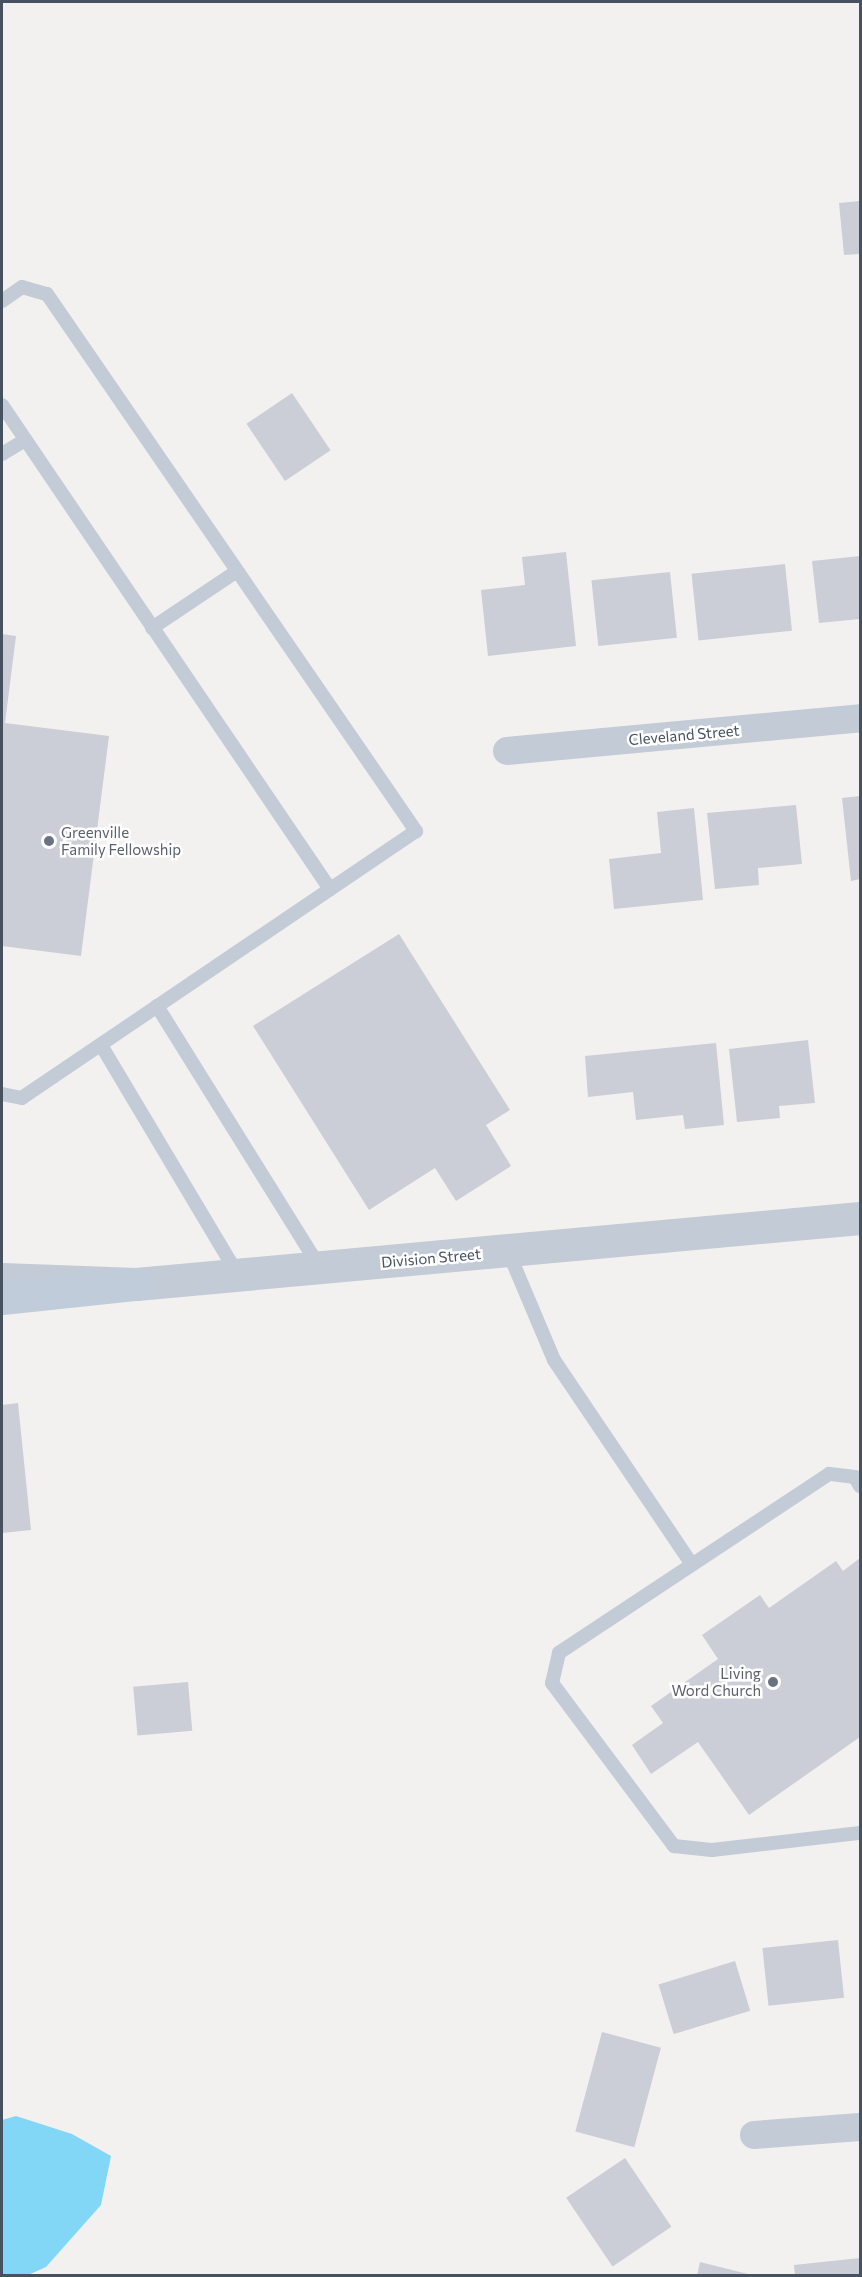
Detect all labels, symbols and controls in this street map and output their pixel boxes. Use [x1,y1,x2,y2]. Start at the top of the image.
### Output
street label: Cleveland Street [628,721,740,749]
place label: Greenville Family Fellowship [61,823,181,858]
marker: Greenville Family Fellowship [42,834,56,848]
street label: Division Street [380,1245,482,1271]
place label: Living Word Church [672,1664,761,1699]
marker: Living Word Church [766,1675,780,1689]

